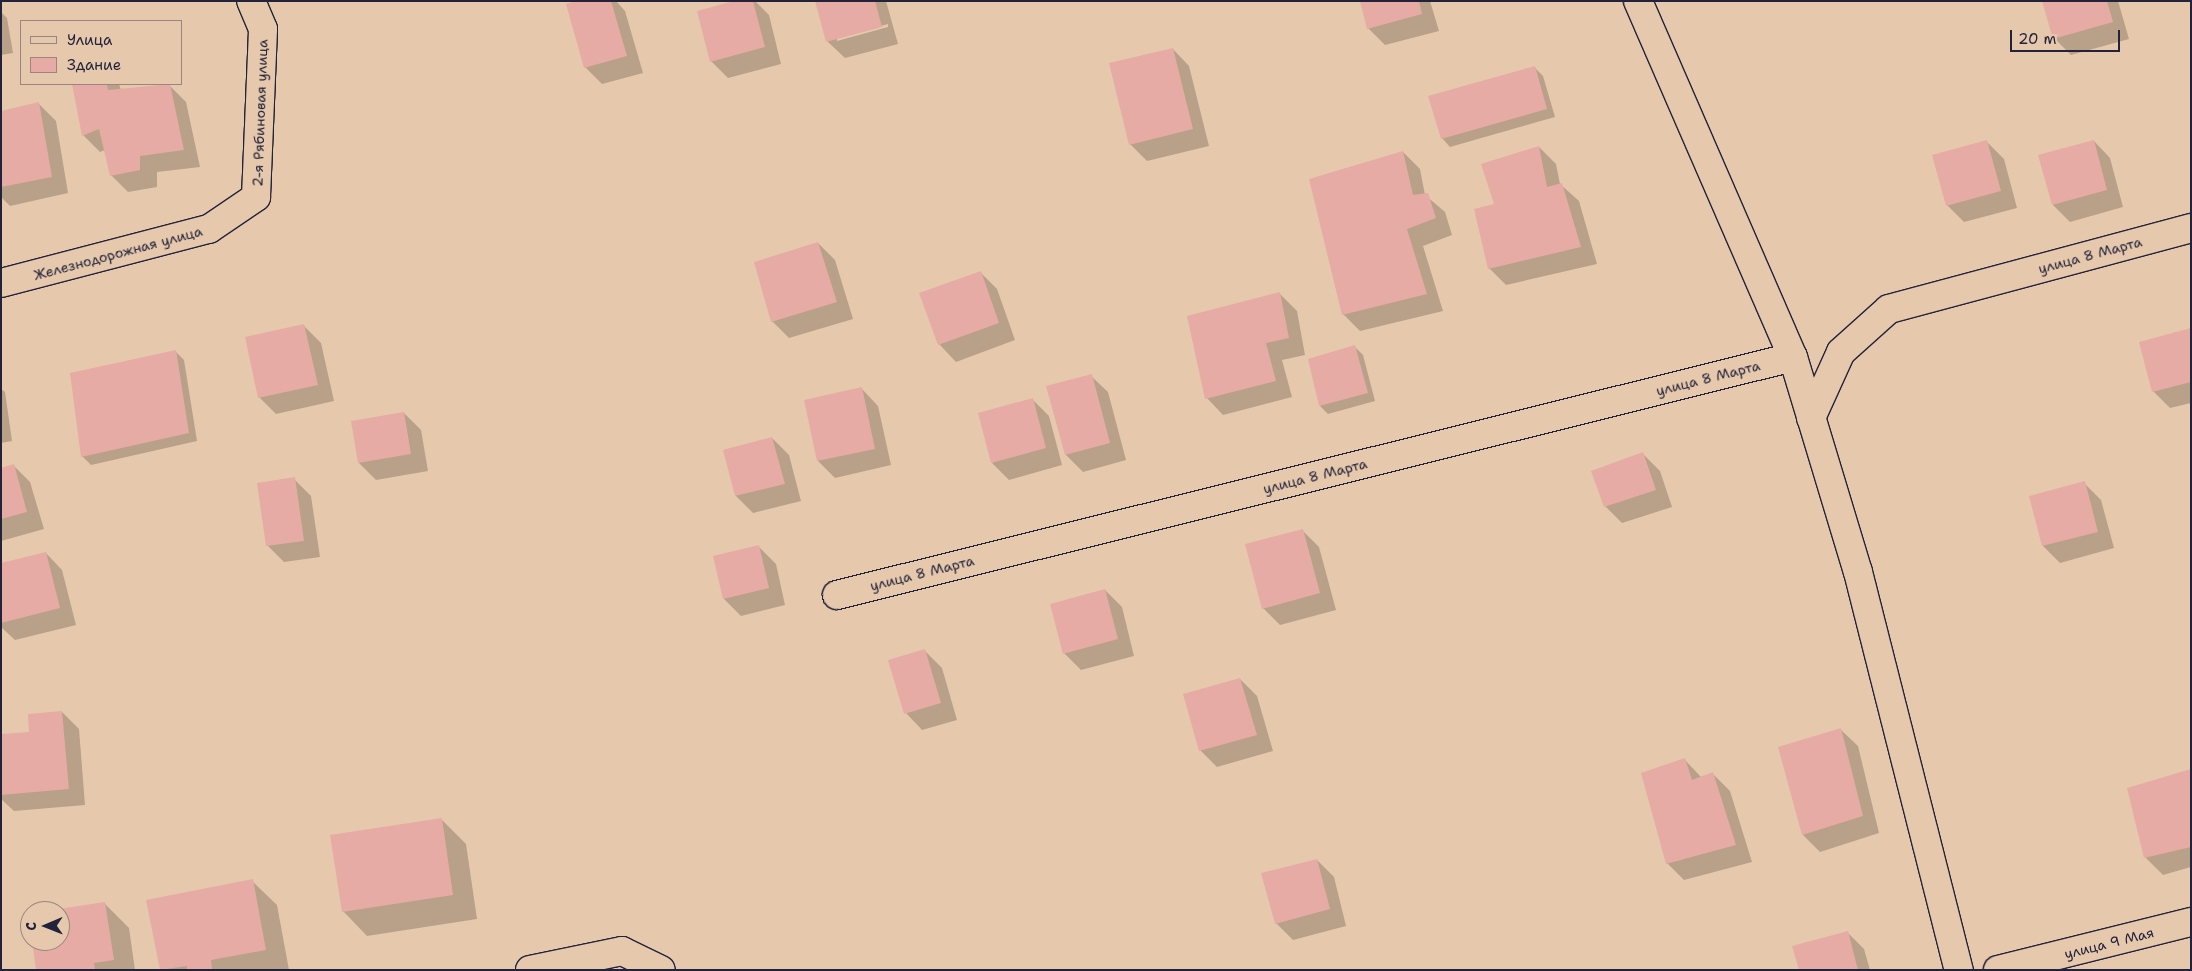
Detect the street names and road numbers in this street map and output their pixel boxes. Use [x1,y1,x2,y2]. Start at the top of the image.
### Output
street label: 2-я Рябиновая улица [249,39,271,187]
street label: Железнодорожная улица [32,222,204,284]
street label: улица 8 Марта [2036,233,2144,277]
street label: улица 8 Марта [1654,357,1762,399]
street label: улица 8 Марта [1261,455,1369,497]
street label: улица 8 Марта [868,552,976,594]
street label: улица 9 Мая [2063,924,2155,962]

